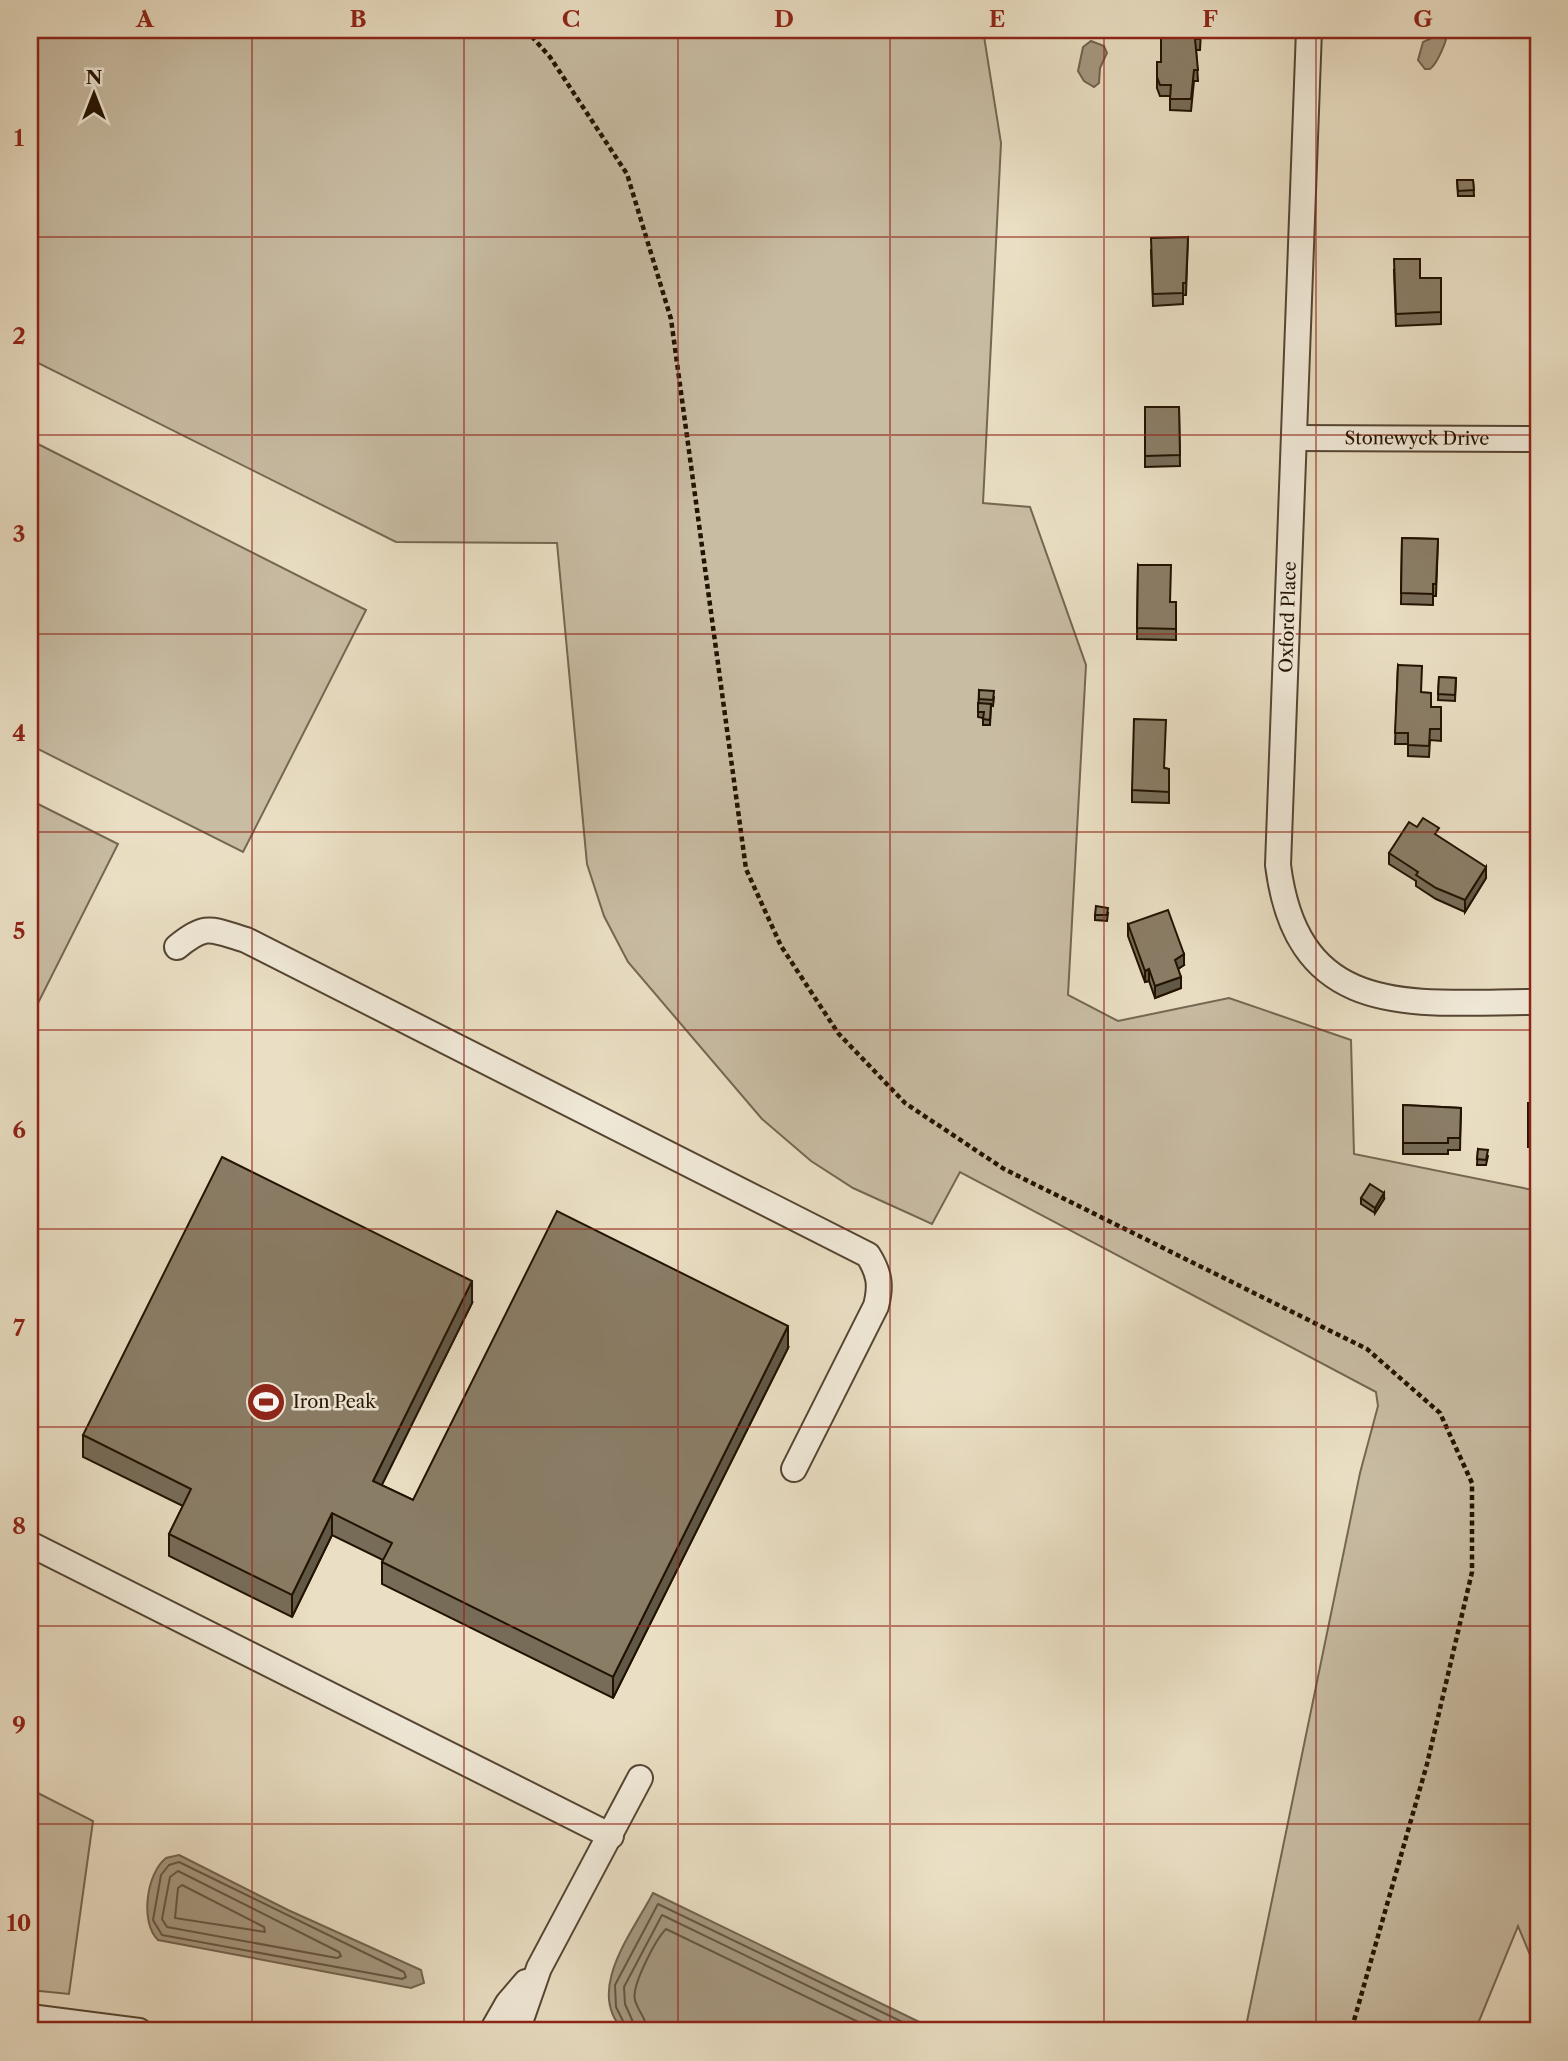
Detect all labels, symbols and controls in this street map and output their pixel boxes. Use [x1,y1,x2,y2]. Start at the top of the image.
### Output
text: A [135,5,155,33]
text: B [349,5,367,33]
text: C [562,5,580,33]
text: D [774,5,794,33]
text: E [989,5,1005,33]
text: F [1202,5,1218,33]
text: G [1413,5,1433,33]
north arrow [60,60,130,130]
text: N [86,66,102,89]
text: 1 [14,124,25,152]
text: 2 [12,322,26,350]
street label: Stonewyck Drive [1345,427,1489,450]
text: 3 [13,520,26,548]
street label: Oxford Place [1275,561,1301,673]
text: 4 [12,719,26,747]
text: 5 [13,917,25,945]
text: 6 [12,1116,26,1144]
text: 7 [13,1314,25,1342]
sports icon: Iron Peak [245,1381,287,1423]
place label: Iron Peak [293,1391,377,1413]
text: 8 [12,1512,26,1540]
text: 9 [12,1711,26,1739]
text: 10 [7,1909,31,1937]

